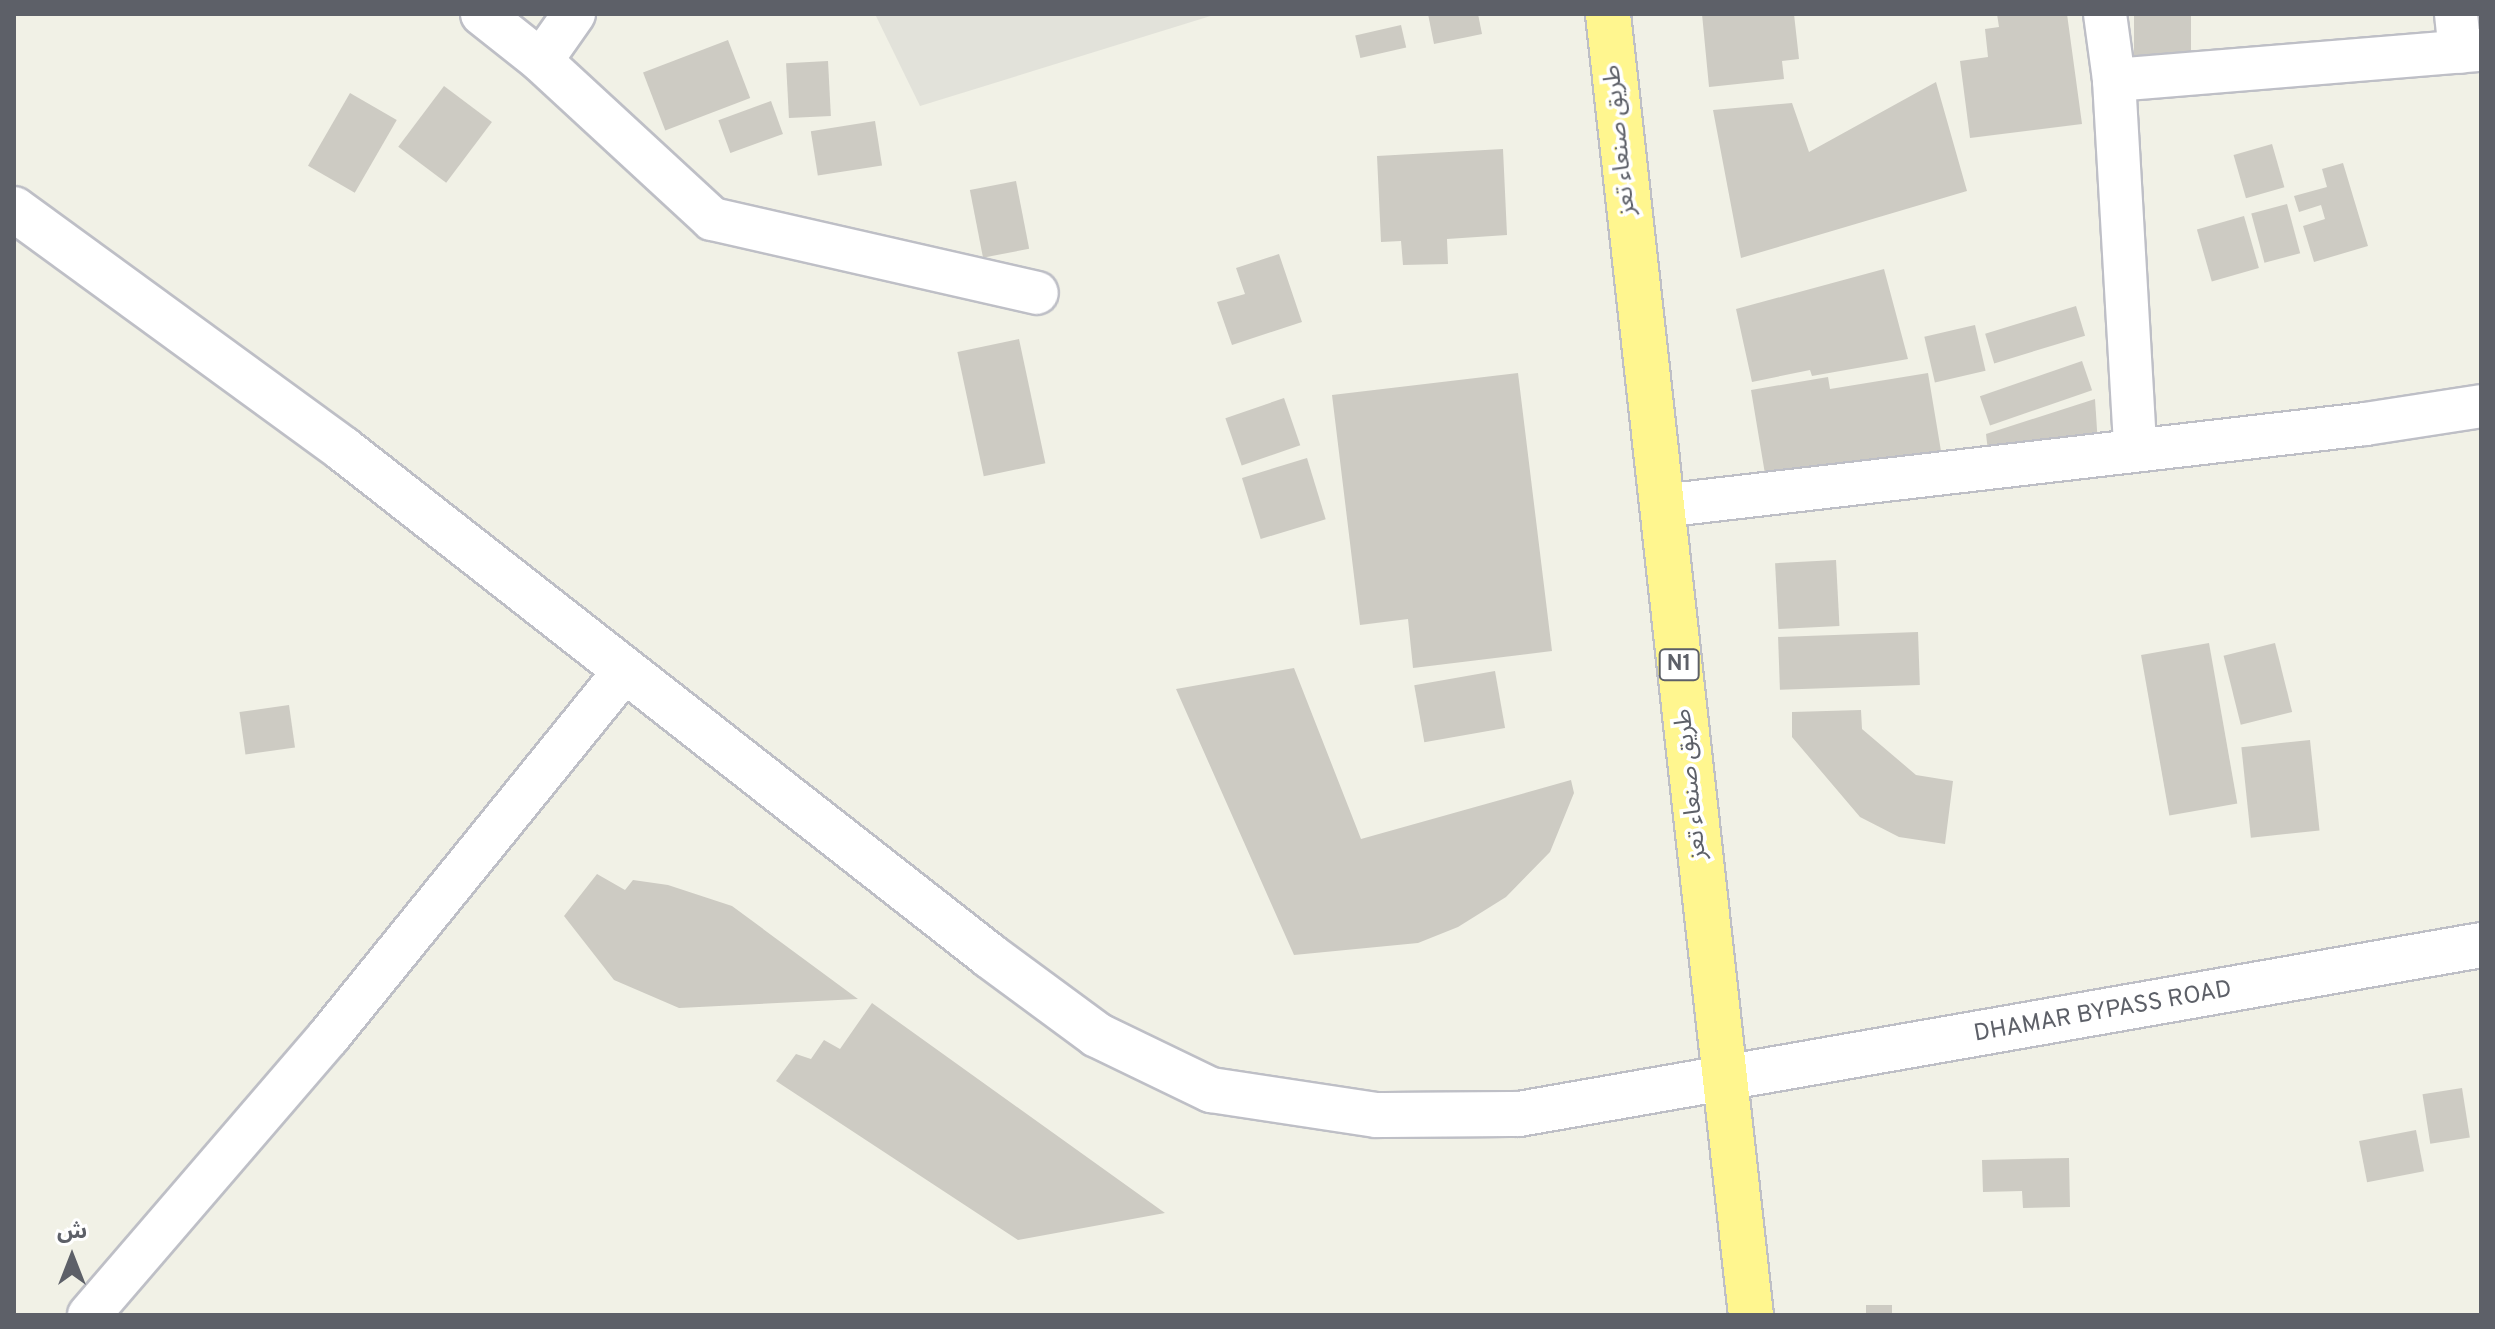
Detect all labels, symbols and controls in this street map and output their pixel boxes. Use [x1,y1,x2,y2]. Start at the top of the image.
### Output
street label: طريق صنعاء تعز [1599,63,1643,217]
road number: N1 [1657,647,1701,683]
street label: طريق صنعاء تعز [1670,707,1714,861]
street label: DHAMAR BYPASS ROAD [1972,976,2234,1050]
north arrow [32,1217,112,1297]
text: ش [57,1219,87,1246]

